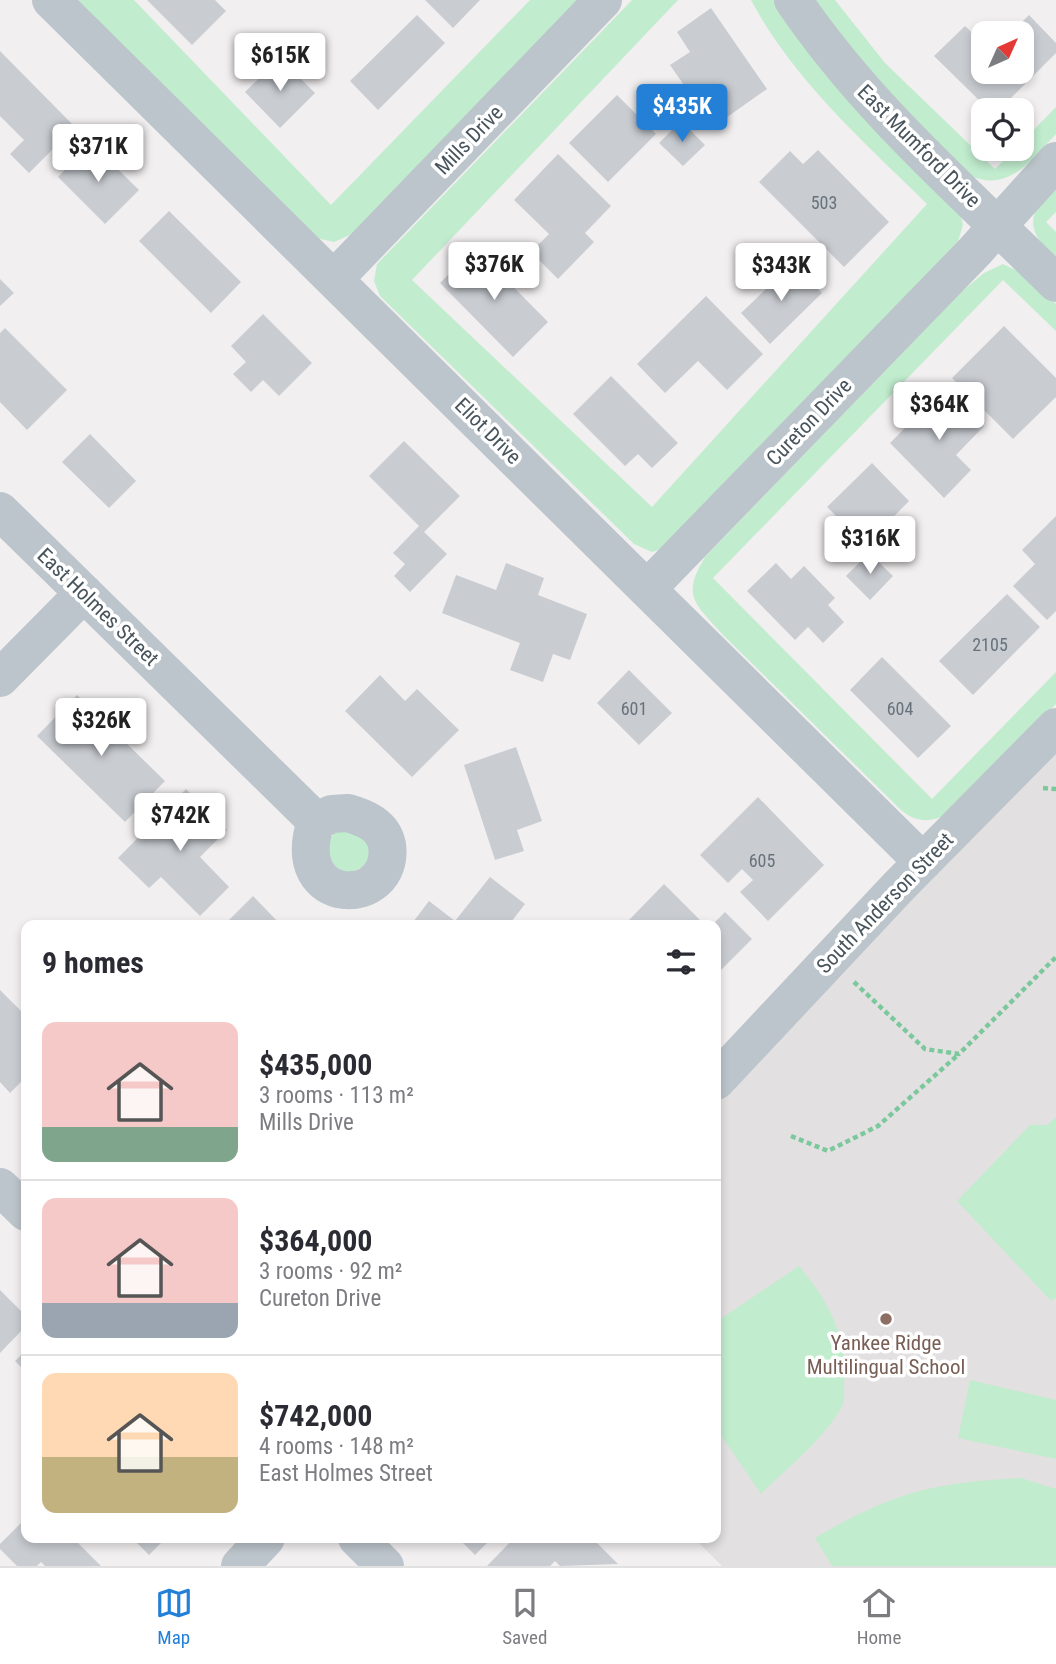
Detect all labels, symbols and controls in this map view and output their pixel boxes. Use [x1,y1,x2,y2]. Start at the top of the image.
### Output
north arrow [971,21,1034,84]
map controls [971,21,1034,161]
pin: $615K [231,34,329,93]
text: $615K [250,42,310,69]
street label: East Mumford Drive [853,80,985,212]
pin: $435K [633,85,731,144]
text: $435K [652,93,712,120]
button: locate [971,98,1034,161]
street label: Mills Drive [430,100,508,179]
pin: $371K [49,124,147,184]
text: $371K [68,133,128,160]
house number: 503 [811,192,837,213]
pin: $376K [445,243,543,302]
pin: $343K [732,244,830,303]
text: $376K [464,251,524,278]
text: $343K [751,252,811,279]
street label: Cureton Drive [762,373,856,470]
pin: $364K [890,382,988,442]
text: $364K [909,391,969,418]
street label: Eliot Drive [450,393,526,469]
pin: $316K [821,516,919,576]
text: $316K [840,525,900,552]
street label: East Holmes Street [33,543,163,671]
house number: 2105 [972,634,1008,655]
pin: $326K [52,698,150,758]
house number: 601 [621,698,647,719]
house number: 604 [887,698,913,719]
text: $326K [71,707,131,734]
pin: $742K [131,794,229,853]
text: $742K [150,802,210,829]
street label: South Anderson Street [812,828,958,978]
house number: 605 [749,850,775,871]
icon: filters [662,943,700,981]
text: 9 homes [42,945,144,980]
text: $435,000 [259,1047,372,1082]
icon: home [98,1050,182,1134]
text: 3 rooms · 113 m² [259,1082,414,1109]
text: Mills Drive [259,1109,354,1136]
text: $364,000 [259,1223,372,1258]
icon: home [98,1226,182,1310]
text: 3 rooms · 92 m² [259,1258,402,1285]
text: Cureton Drive [259,1285,381,1312]
marker: Yankee Ridge Multilingual School [878,1311,894,1327]
place label: Yankee Ridge Multilingual School [807,1331,965,1379]
text: $742,000 [259,1398,372,1433]
icon: home [98,1401,182,1485]
text: 4 rooms · 148 m² [259,1433,414,1460]
text: East Holmes Street [259,1460,433,1487]
tab: Map [155,1584,193,1649]
tab: Saved [502,1584,547,1649]
tab: Home [857,1584,901,1649]

